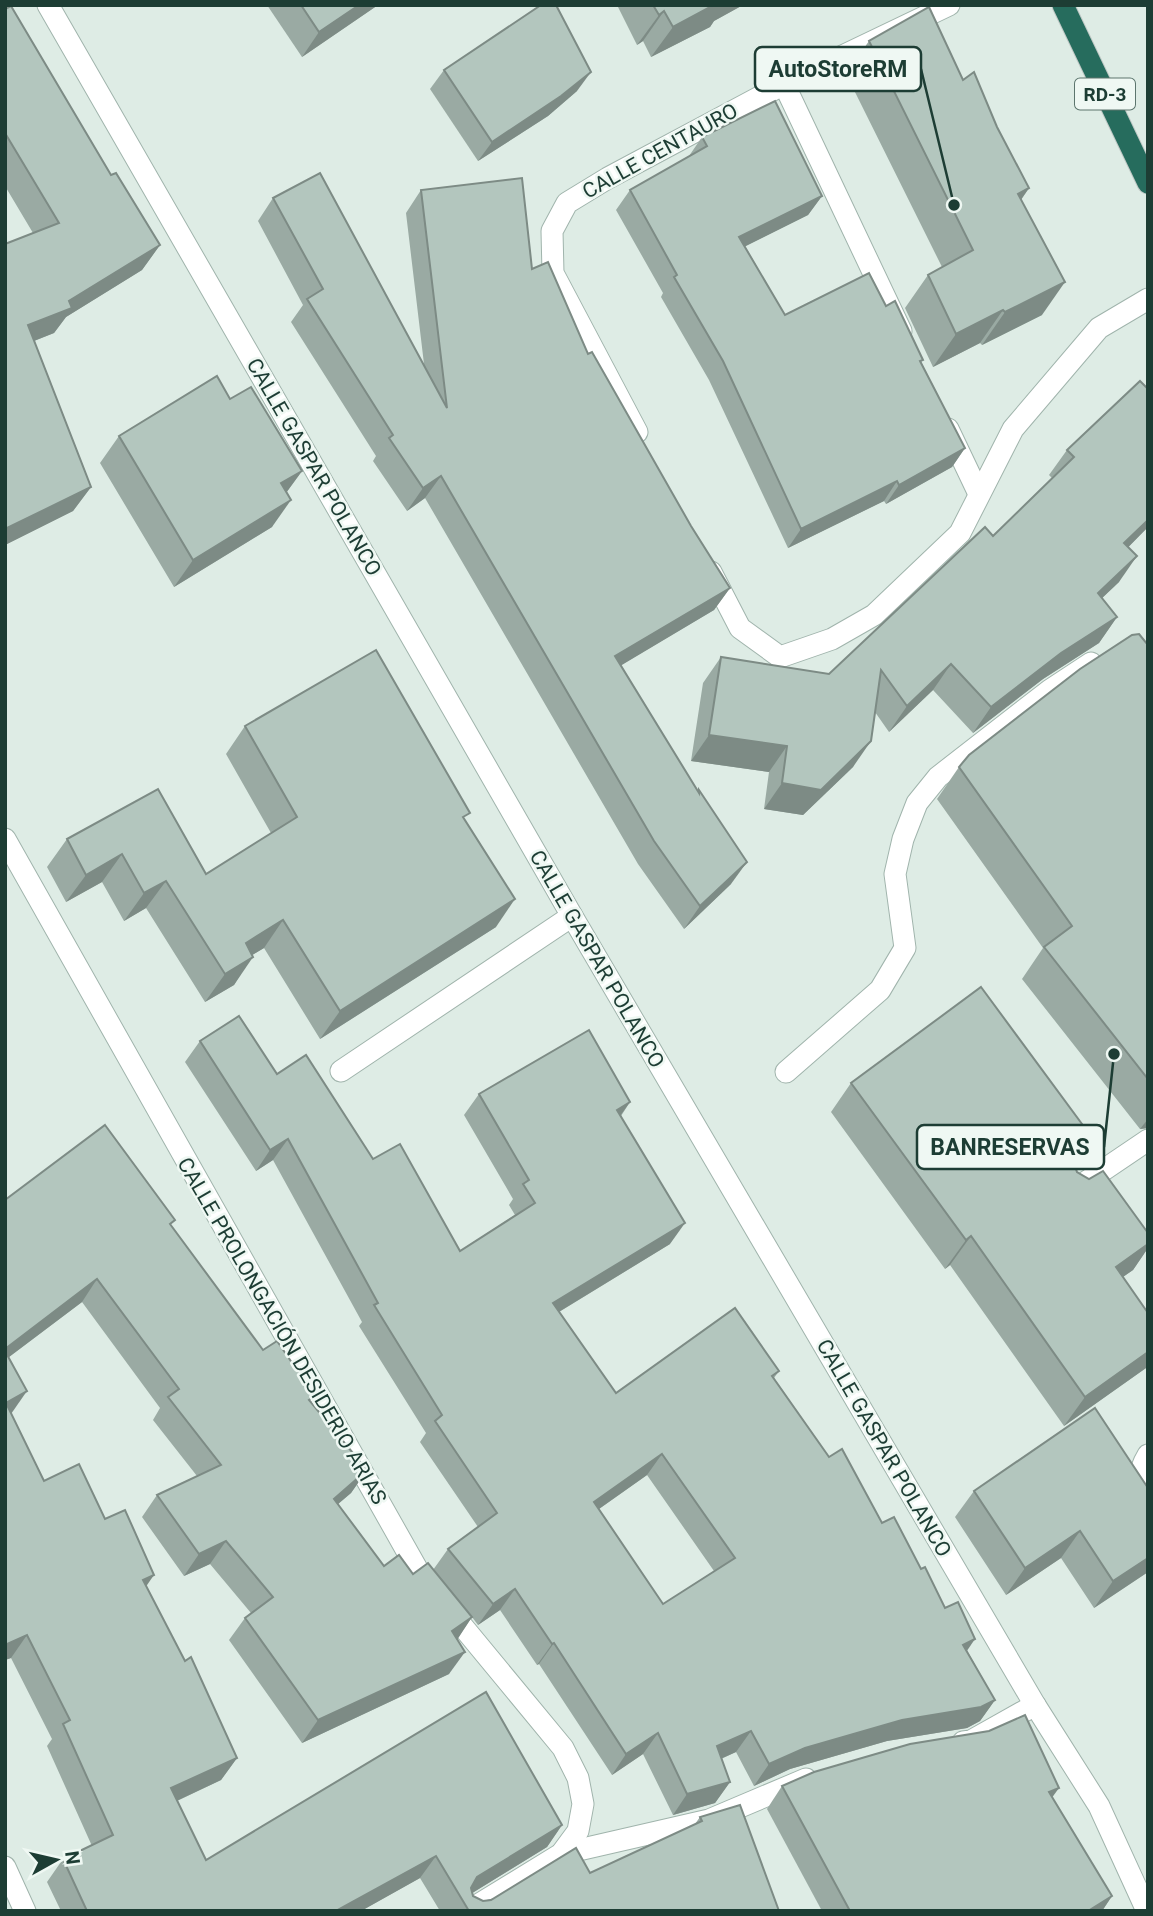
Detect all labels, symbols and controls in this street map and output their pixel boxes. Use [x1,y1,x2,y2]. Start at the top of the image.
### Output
callout: AutoStoreRM [755,47,921,91]
text: AutoStoreRM [769,56,907,83]
road number: RD-3 [1075,78,1135,110]
street label: CALLE CENTAURO [578,98,742,204]
street label: CALLE GASPAR POLANCO [242,354,386,580]
street label: CALLE GASPAR POLANCO [525,846,669,1072]
callout: BANRESERVAS [917,1125,1104,1169]
text: BANRESERVAS [930,1134,1090,1161]
street label: CALLE PROLONGACIÓN DESIDERIO ARIAS [173,1153,391,1509]
street label: CALLE GASPAR POLANCO [812,1335,956,1561]
north arrow [21,1825,91,1895]
text: N [60,1849,85,1866]

